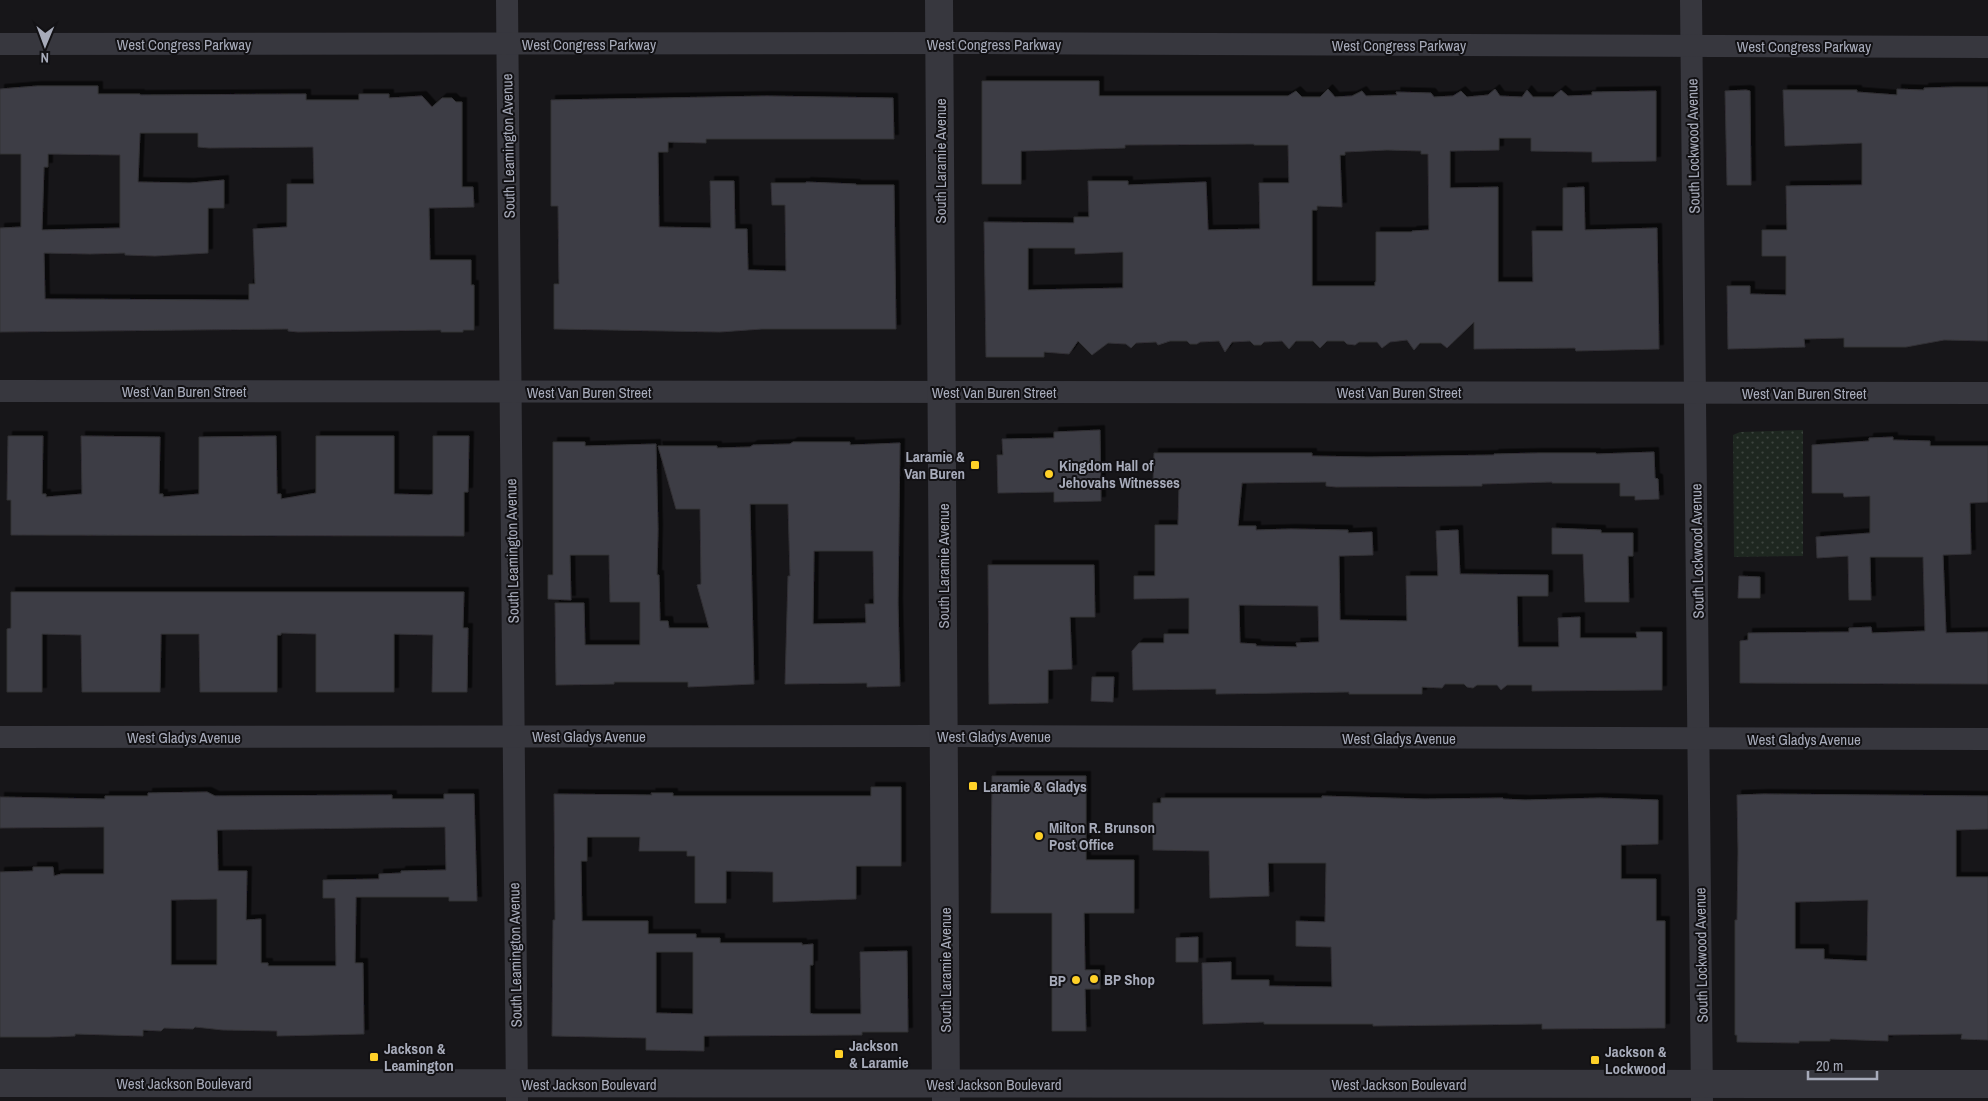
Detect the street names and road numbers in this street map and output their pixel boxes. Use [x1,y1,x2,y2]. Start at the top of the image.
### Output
street label: West Congress Parkway [117,34,252,55]
street label: West Congress Parkway [522,34,657,55]
street label: West Congress Parkway [927,34,1062,55]
street label: West Congress Parkway [1332,35,1467,56]
street label: West Congress Parkway [1737,36,1872,57]
street label: South Leamington Avenue [496,73,520,219]
street label: South Lockwood Avenue [1681,78,1705,214]
street label: South Laramie Avenue [930,98,951,223]
street label: West Van Buren Street [122,381,247,402]
street label: West Van Buren Street [527,382,652,403]
street label: West Van Buren Street [932,382,1057,403]
street label: West Van Buren Street [1337,382,1462,403]
street label: West Van Buren Street [1742,383,1867,404]
street label: South Leamington Avenue [500,478,524,624]
street label: South Lockwood Avenue [1685,483,1709,619]
street label: South Laramie Avenue [933,503,954,628]
street label: West Gladys Avenue [532,726,646,747]
street label: West Gladys Avenue [937,726,1051,747]
street label: West Gladys Avenue [127,727,241,748]
street label: West Gladys Avenue [1342,728,1456,749]
street label: West Gladys Avenue [1747,729,1861,750]
street label: South Leamington Avenue [503,882,527,1028]
street label: South Lockwood Avenue [1689,887,1713,1023]
street label: South Laramie Avenue [935,907,956,1032]
street label: West Jackson Boulevard [116,1073,252,1094]
street label: West Jackson Boulevard [521,1074,657,1095]
street label: West Jackson Boulevard [926,1074,1062,1095]
street label: West Jackson Boulevard [1331,1074,1467,1095]

